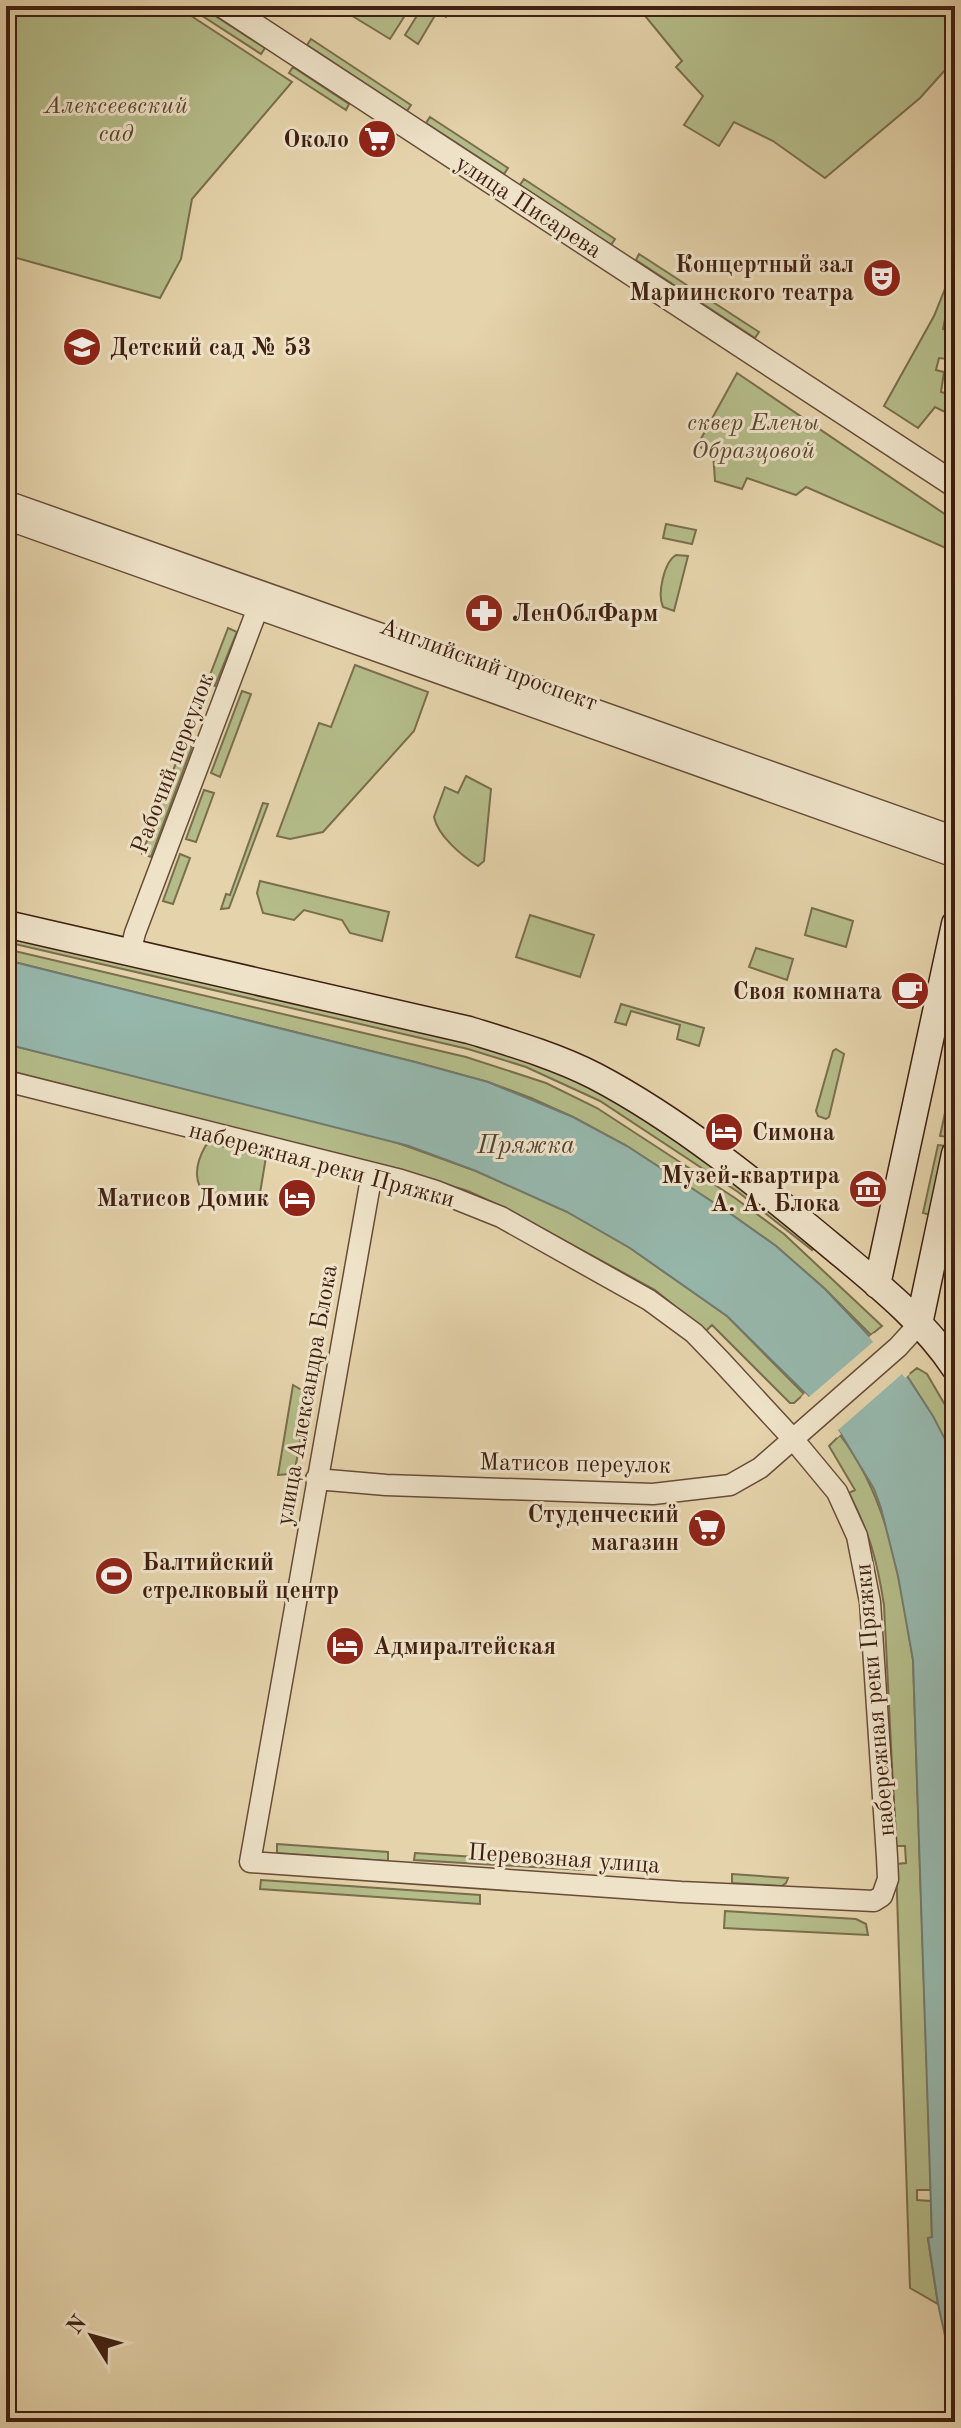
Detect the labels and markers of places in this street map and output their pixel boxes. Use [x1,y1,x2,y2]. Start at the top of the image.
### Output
supermarket icon: Около [356,118,398,160]
place label: Около [283,129,349,153]
place label: Концертный зал Мариинского театра [629,254,854,306]
theatre icon: Концертный зал Мариинского театра [861,257,903,299]
school or university icon: Детский сад № 53 [61,326,103,368]
place label: Детский сад № 53 [110,336,312,361]
pharmacy icon: ЛенОблФарм [463,592,505,634]
place label: ЛенОблФарм [512,603,658,627]
cafe icon: Своя комната [889,970,931,1012]
place label: Своя комната [733,981,882,1005]
hotel icon: Симона [703,1111,745,1153]
place label: Симона [752,1122,835,1146]
place label: Музей-квартира А. А. Блока [661,1165,840,1217]
museum icon: Музей-квартира А. А. Блока [847,1168,889,1210]
hotel icon: Матисов Домик [276,1177,318,1219]
place label: Матисов Домик [96,1188,269,1212]
place label: Студенческий магазин [528,1504,679,1556]
supermarket icon: Студенческий магазин [686,1507,728,1549]
place label: Балтийский стрелковый центр [142,1552,339,1604]
sports icon: Балтийский стрелковый центр [93,1555,135,1597]
hotel icon: Адмиралтейская [324,1625,366,1667]
place label: Адмиралтейская [373,1636,556,1660]

